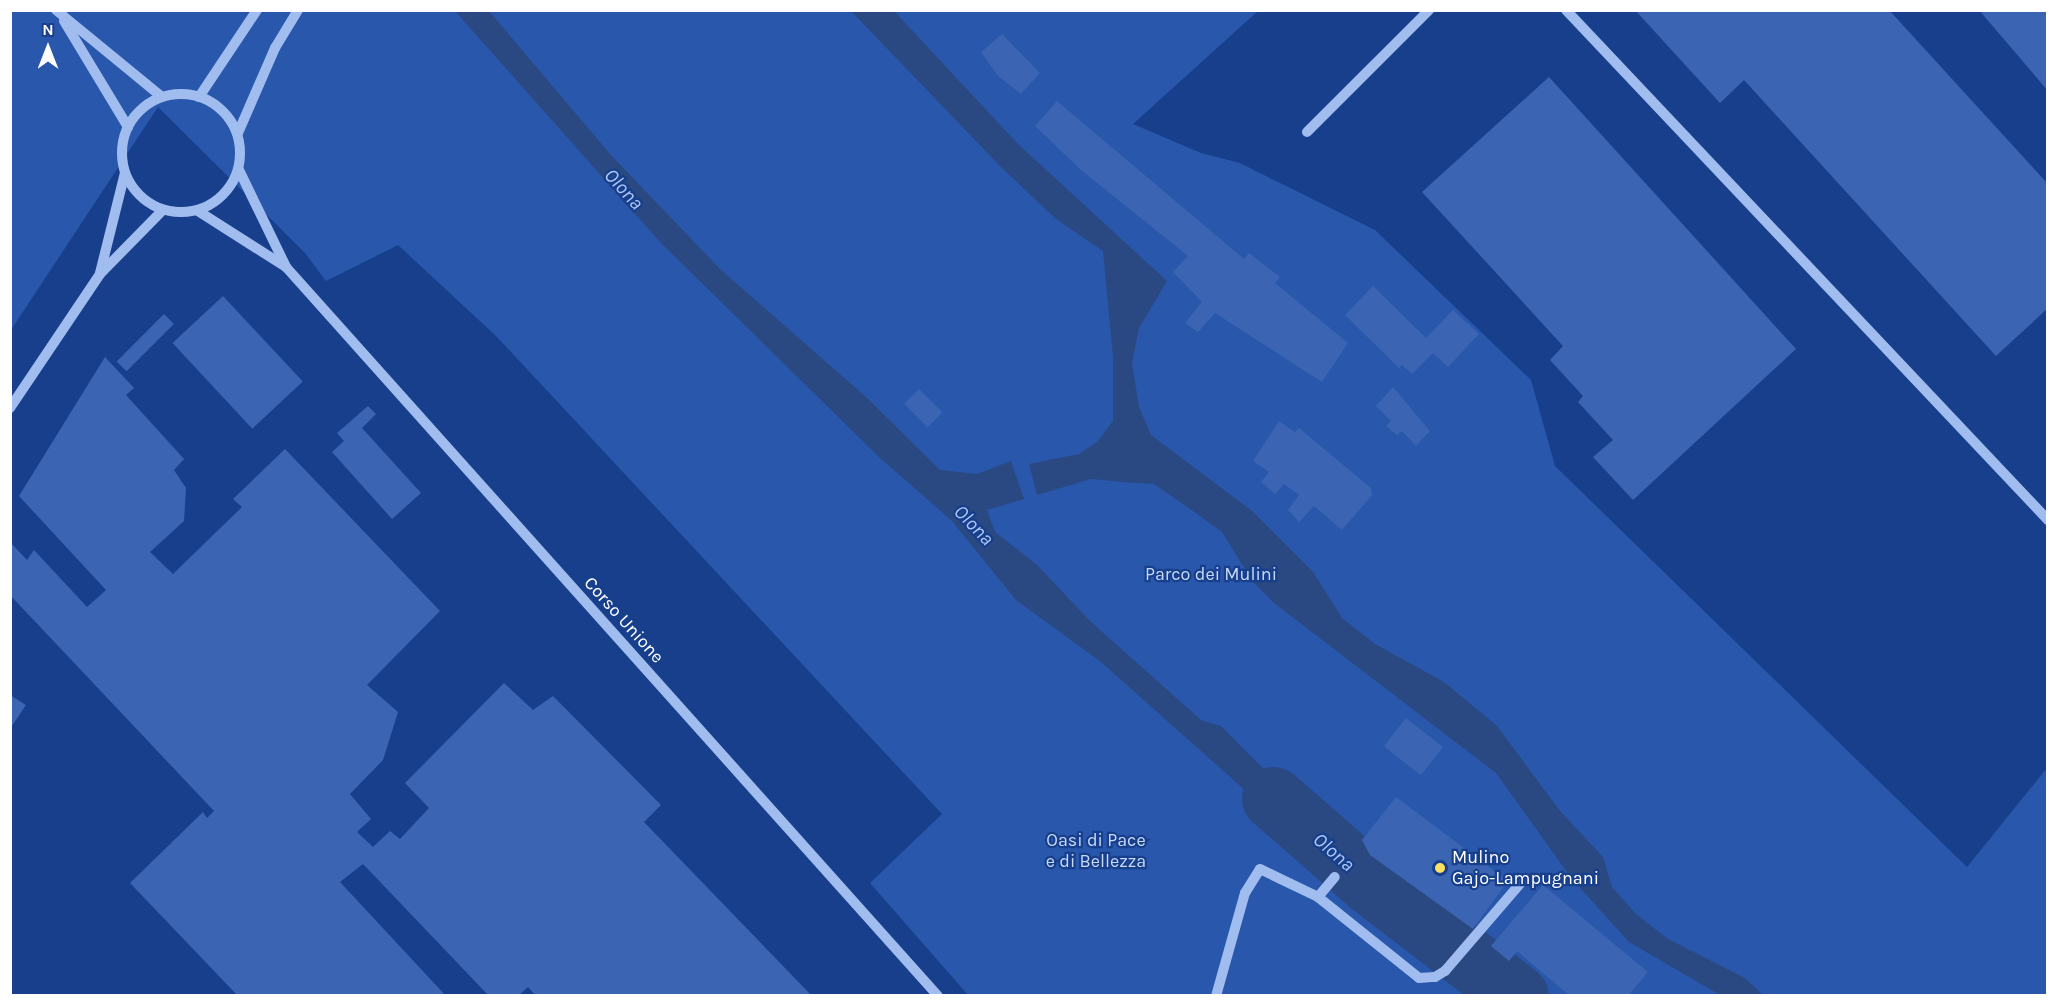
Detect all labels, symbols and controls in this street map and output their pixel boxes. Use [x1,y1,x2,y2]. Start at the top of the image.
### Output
north arrow [18,18,78,78]
text: N [42,20,54,39]
water label: Olona [599,163,649,215]
water label: Olona [949,500,999,550]
park label: Parco dei Mulini [1145,563,1277,585]
street label: Corso Unione [580,572,668,668]
water label: Olona [1308,827,1360,877]
park label: Oasi di Pace e di Bellezza [1046,830,1146,872]
place label: Mulino Gajo-Lampugnani [1452,847,1599,890]
marker: Mulino Gajo-Lampugnani [1433,861,1447,875]

